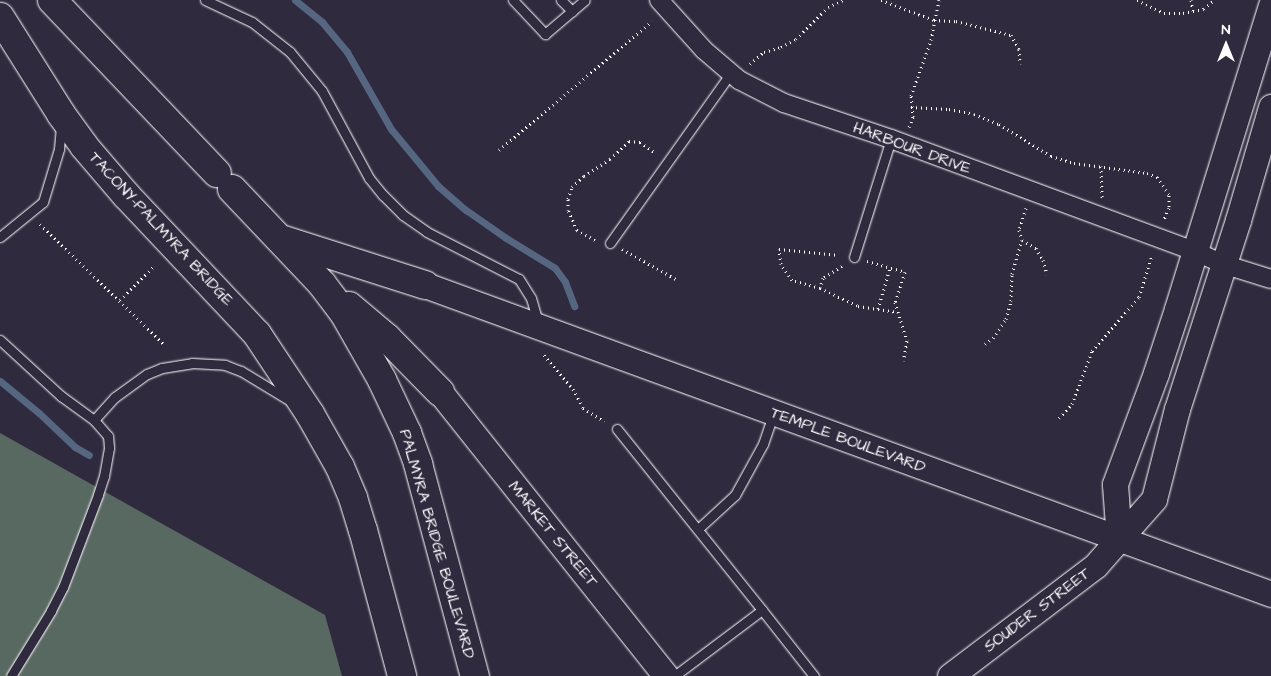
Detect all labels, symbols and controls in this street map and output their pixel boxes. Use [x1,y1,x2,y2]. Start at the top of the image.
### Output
north arrow [1201,20,1251,70]
text: N [1222,20,1230,40]
street label: HARBOUR DRIVE [850,118,974,178]
street label: TACONY–PALMYRA BRIDGE [85,148,237,310]
street label: TEMPLE BOULEVARD [768,403,928,477]
street label: PALMYRA BRIDGE BOULEVARD [395,427,479,661]
street label: MARKET STREET [504,477,602,591]
street label: SOUDER STREET [980,564,1094,656]

